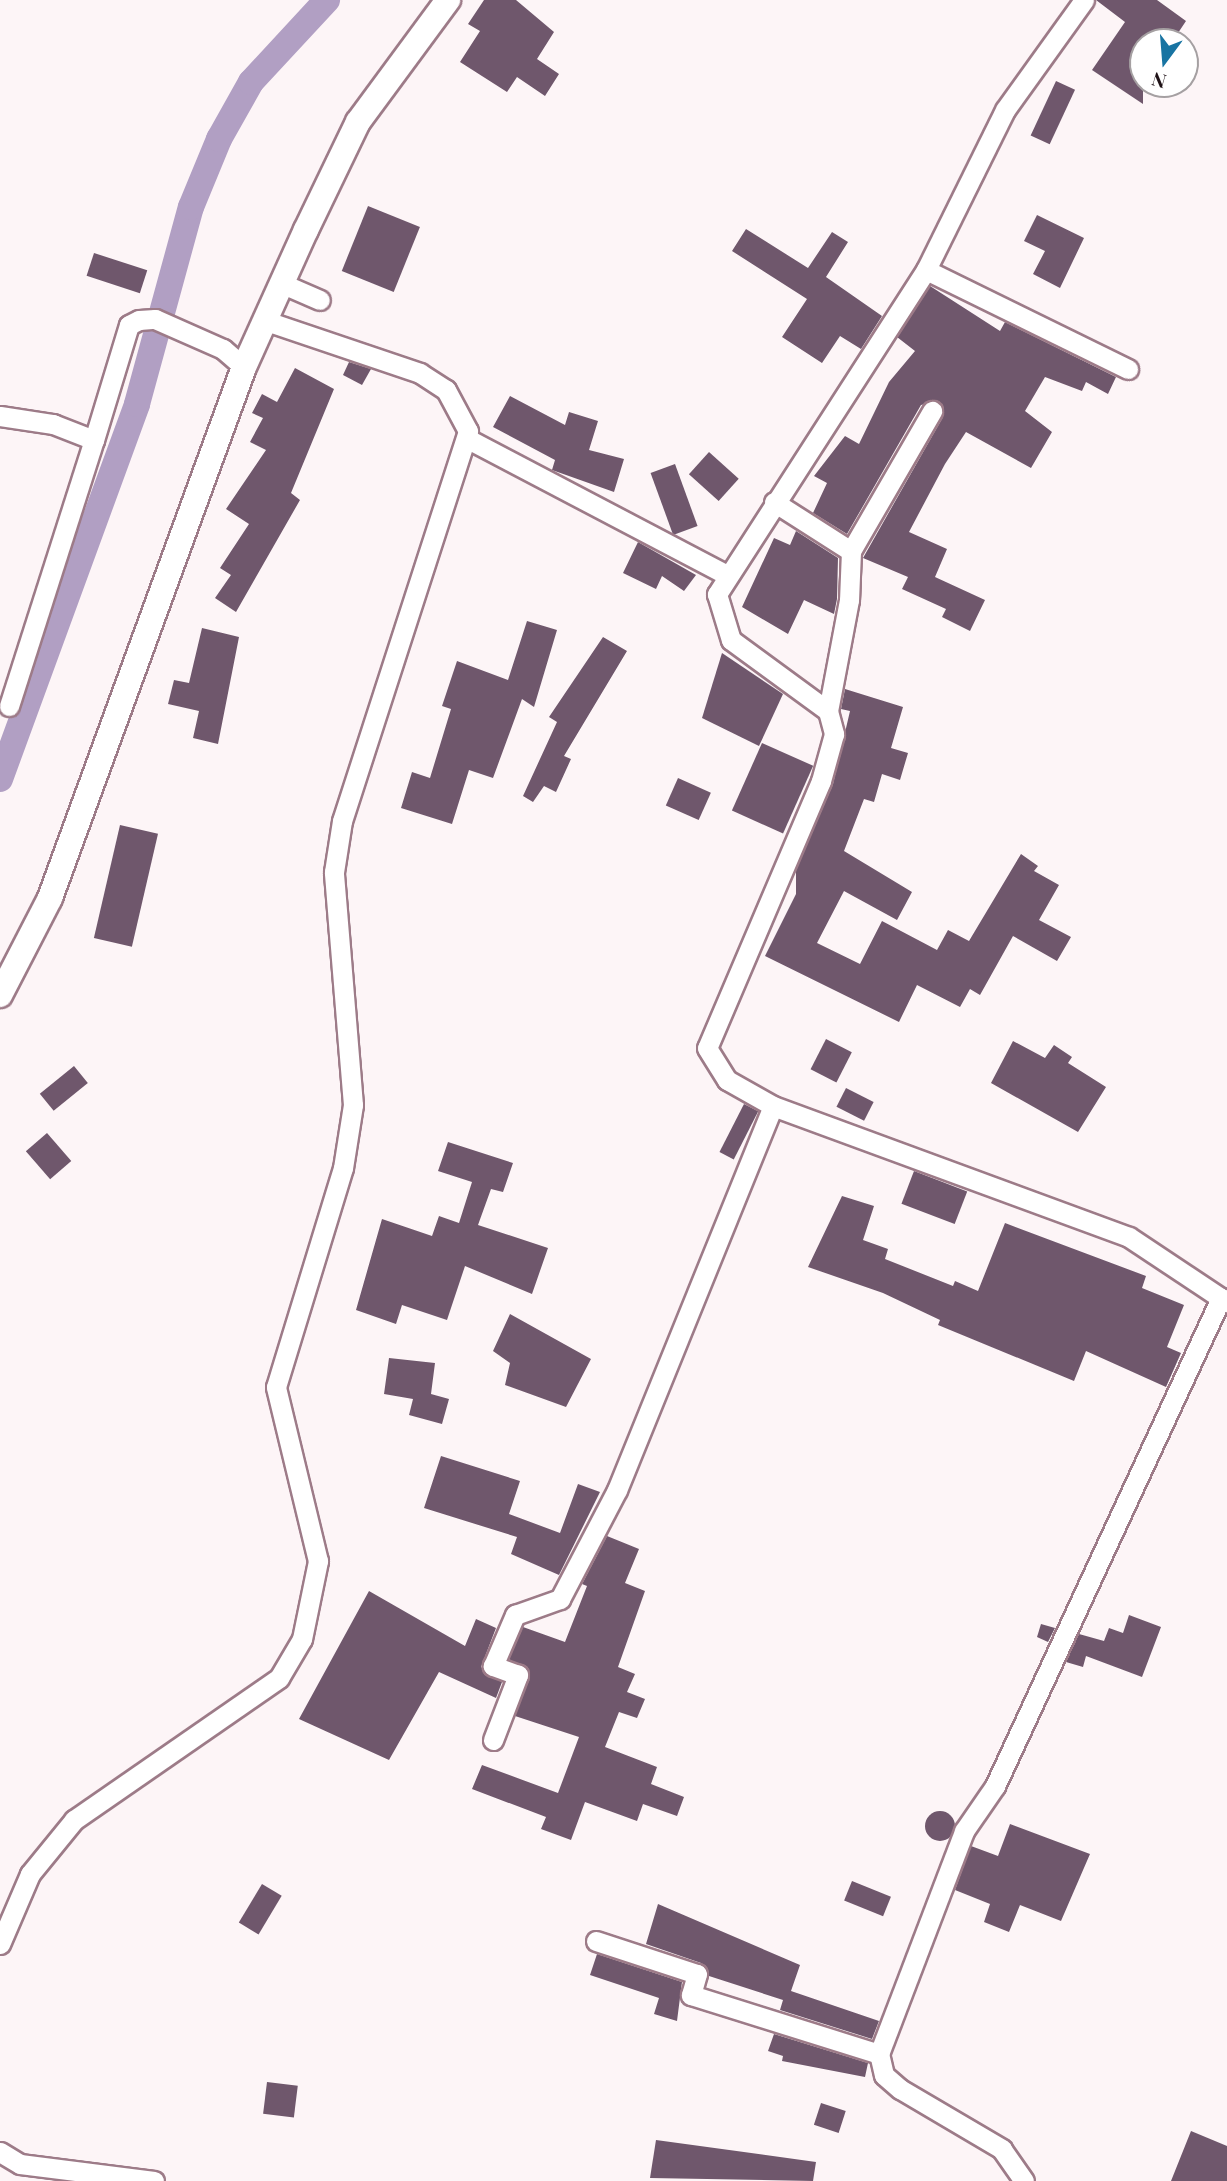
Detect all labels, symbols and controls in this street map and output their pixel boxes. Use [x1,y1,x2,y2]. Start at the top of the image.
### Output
north arrow [1129,28,1199,98]
text: N [1149,67,1169,96]

